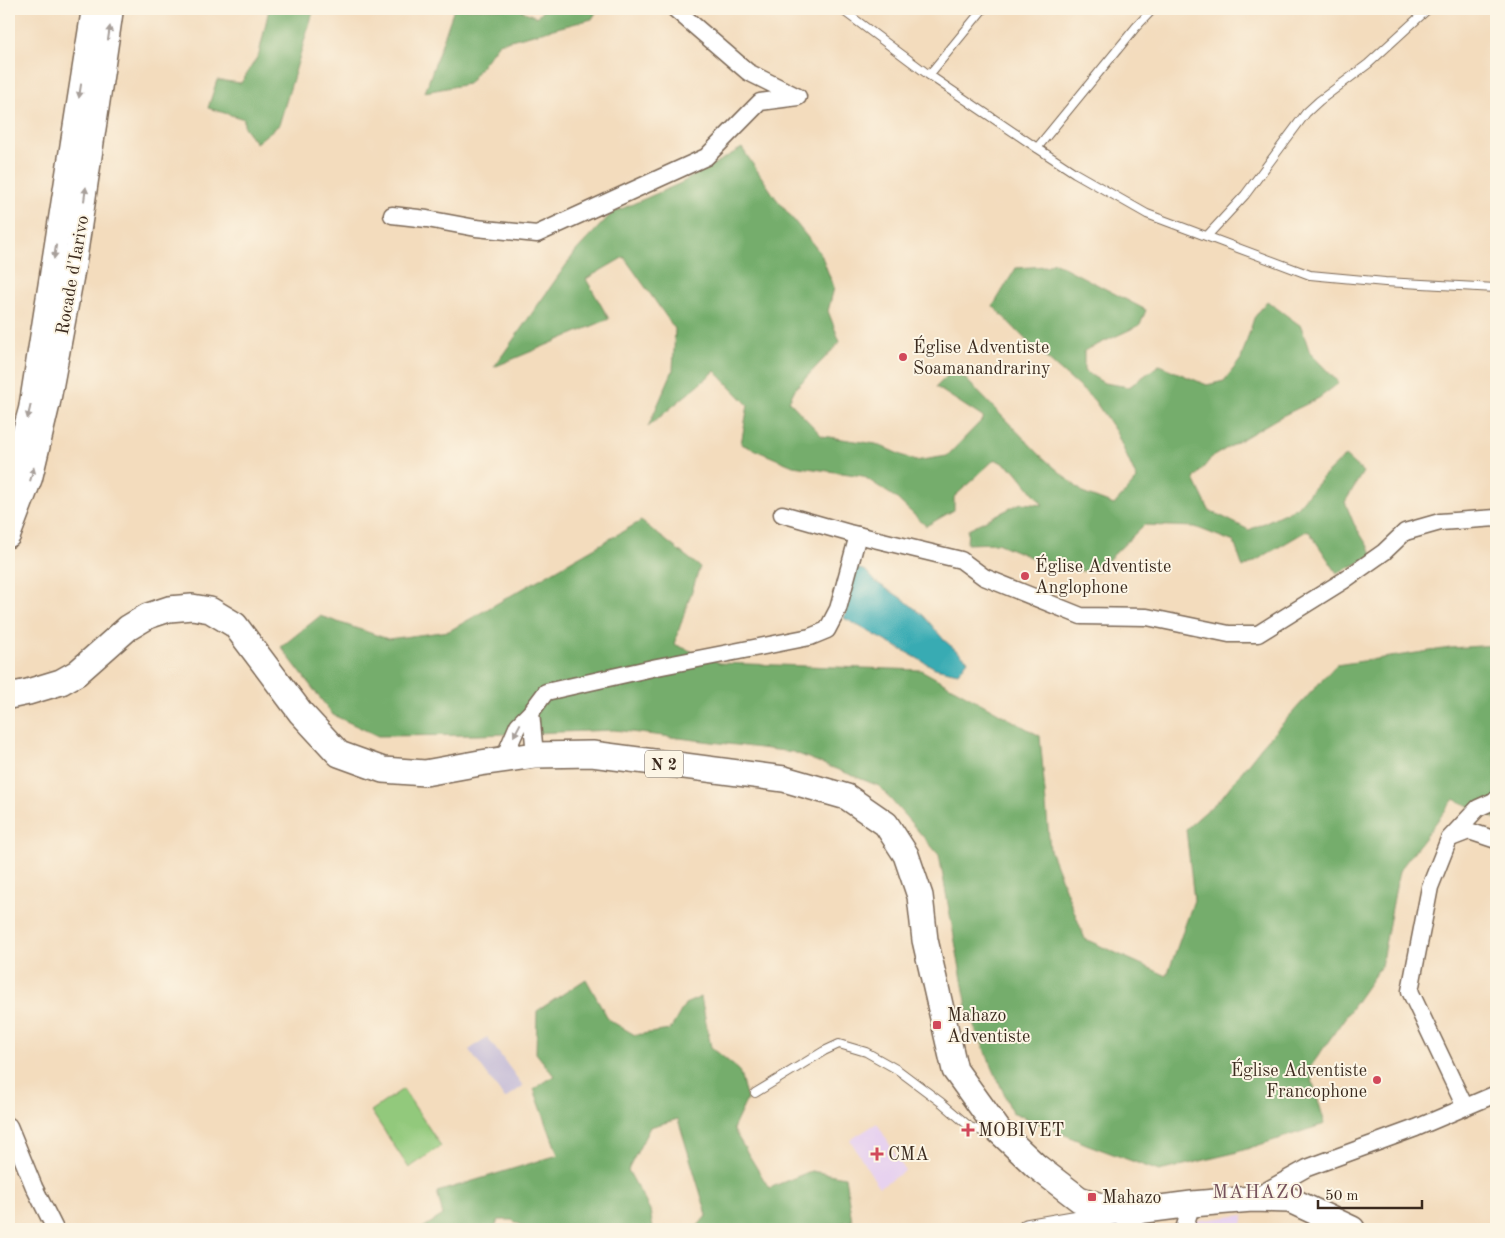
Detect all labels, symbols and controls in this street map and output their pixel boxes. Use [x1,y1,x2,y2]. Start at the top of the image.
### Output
one-way arrow [105,25,113,41]
one-way arrow [76,84,84,100]
one-way arrow [81,185,89,201]
street label: Rocade d'Iarivo [54,214,92,336]
one-way arrow [51,244,59,260]
place label: Église Adventiste Soamanandrariny [913,335,1051,378]
marker: Église Adventiste Soamanandrariny [897,351,909,363]
one-way arrow [25,405,33,420]
one-way arrow [28,466,36,481]
place label: Église Adventiste Anglophone [1035,554,1171,597]
marker: Église Adventiste Anglophone [1019,570,1031,582]
one-way arrow [512,723,521,736]
road number: N 2 [645,751,683,778]
place label: Mahazo Adventiste [947,1007,1030,1046]
marker: Mahazo Adventiste [931,1019,943,1031]
place label: Église Adventiste Francophone [1231,1058,1367,1101]
marker: Église Adventiste Francophone [1371,1074,1383,1086]
place label: MOBIVET [978,1122,1064,1140]
marker: MOBIVET [962,1124,974,1136]
place label: CMA [888,1146,929,1164]
marker: CMA [870,1147,884,1161]
scale bar [1318,1178,1421,1210]
district label: MAHAZO [1212,1184,1304,1203]
place label: Mahazo [1102,1189,1162,1207]
text: 50 m [1325,1189,1359,1204]
marker: Mahazo [1086,1191,1098,1203]

